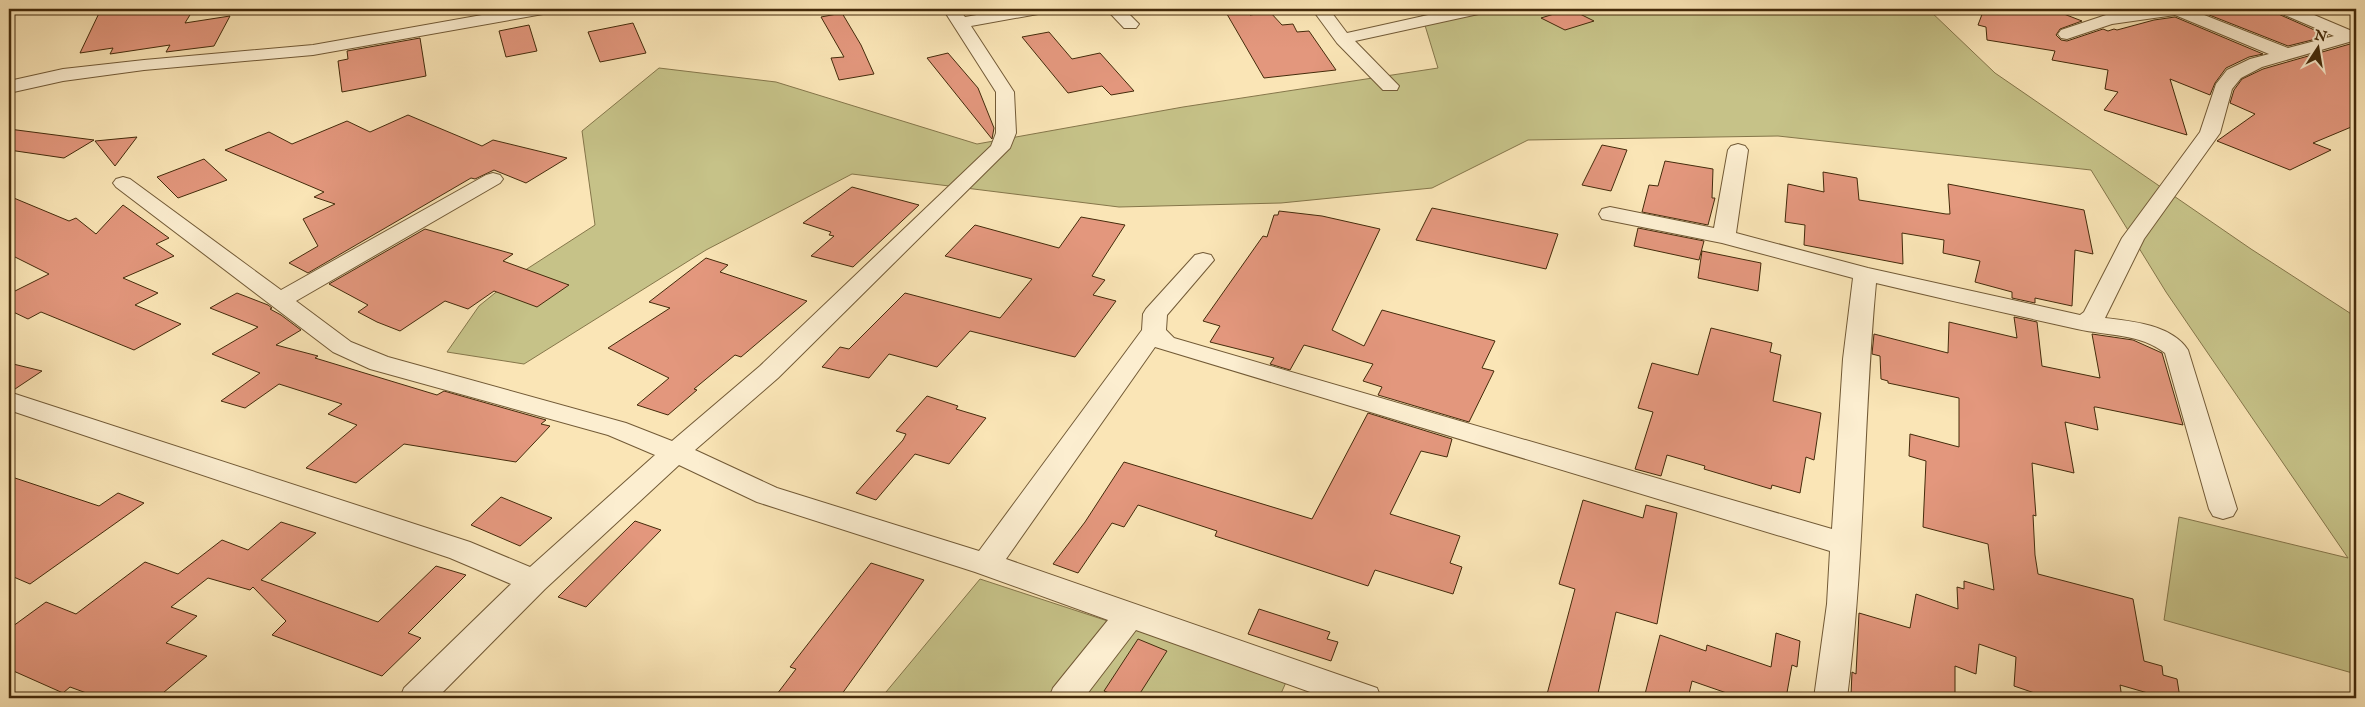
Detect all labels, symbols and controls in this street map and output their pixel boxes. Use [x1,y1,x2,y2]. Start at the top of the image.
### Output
north arrow [2292,22,2342,72]
text: N [2312,26,2328,46]

